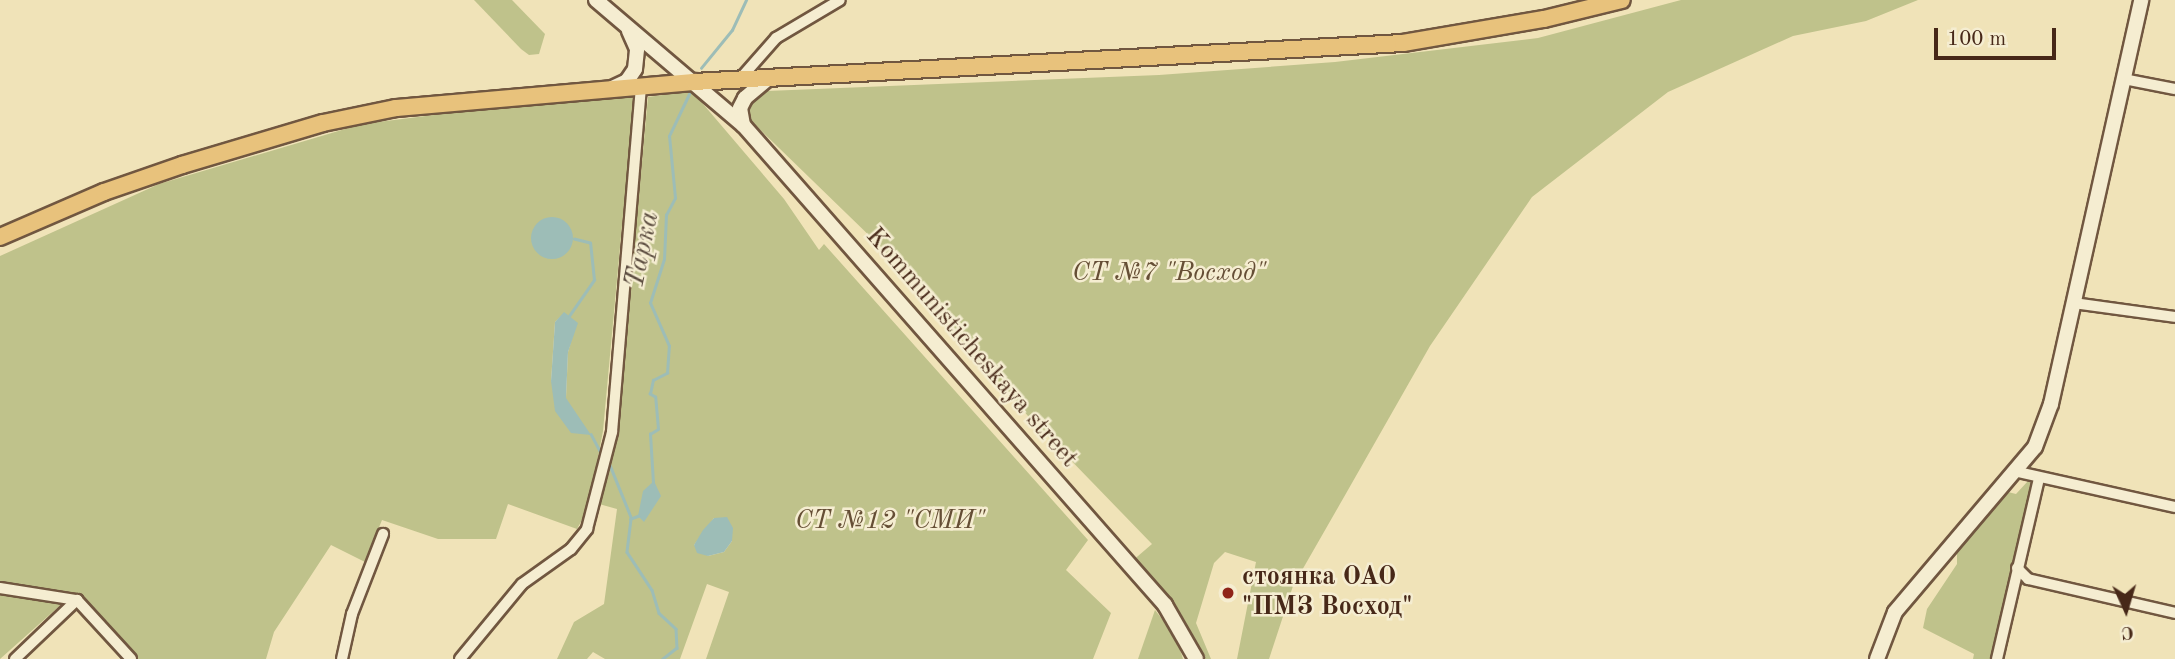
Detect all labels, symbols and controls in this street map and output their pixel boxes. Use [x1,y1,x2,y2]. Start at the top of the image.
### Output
scale bar [1937,14,2060,58]
text: 100 m [1947,29,2006,50]
water label: Тарка [618,208,668,292]
street label: Kommunisticheskaya street [858,222,1084,474]
park label: СТ №7 "Восход" [1072,258,1266,290]
park label: СТ №12 "СМИ" [795,506,985,538]
place label: стоянка ОАО "ПМЗ Восход" [1242,562,1412,624]
north arrow [2091,575,2161,645]
marker: стоянка ОАО "ПМЗ Восход" [1220,585,1236,601]
text: С [2121,622,2134,641]

